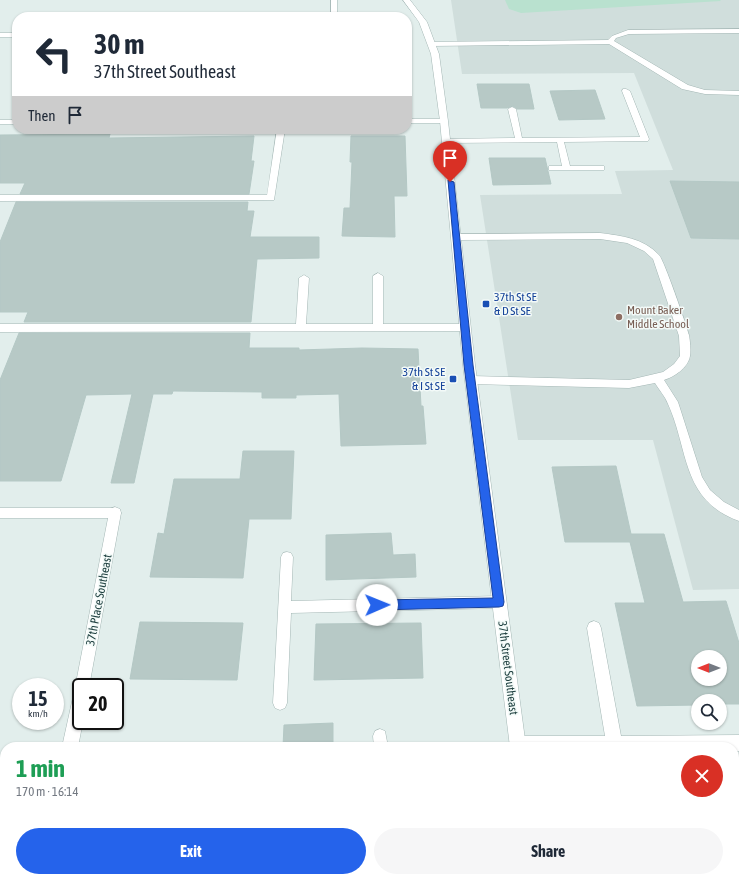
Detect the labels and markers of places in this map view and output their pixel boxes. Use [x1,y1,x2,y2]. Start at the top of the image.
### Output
pin [433,141,467,182]
place label: 37th St SE & D St SE [494,290,537,318]
marker: 37th St SE & D St SE [481,299,491,309]
place label: Mount Baker Middle School [627,303,690,331]
marker: Mount Baker Middle School [614,312,624,322]
place label: 37th St SE & I St SE [403,365,445,393]
marker: 37th St SE & I St SE [448,374,458,384]

